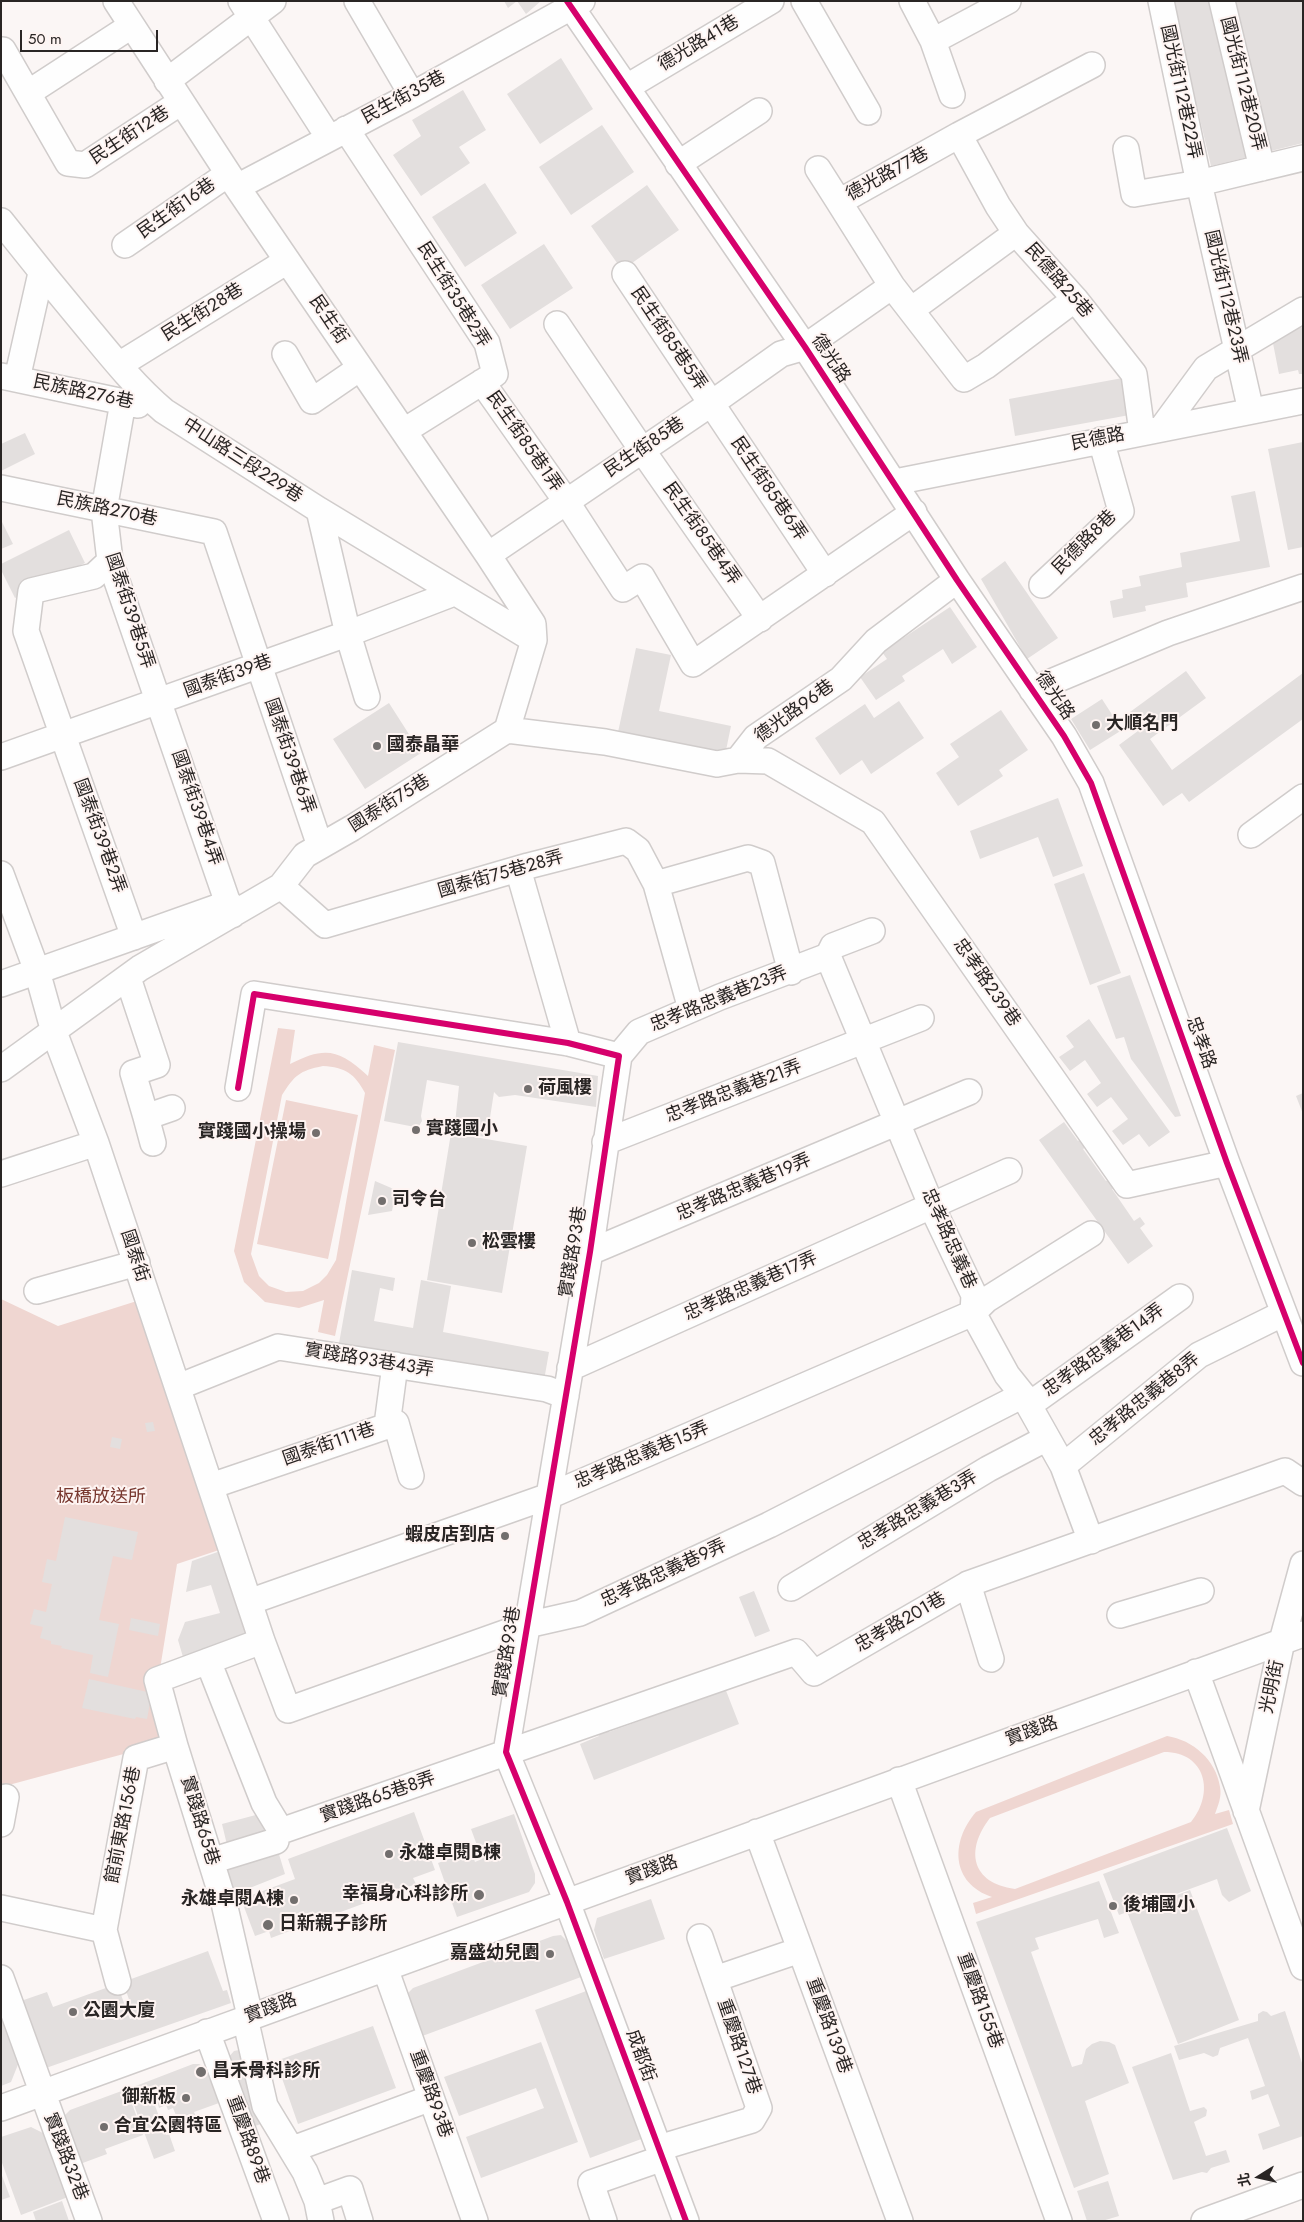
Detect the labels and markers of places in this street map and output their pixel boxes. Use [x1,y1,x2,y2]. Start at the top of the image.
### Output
place label: 大順名門 [1106,714,1178,736]
marker: 大順名門 [1090,719,1102,731]
place label: 國泰晶華 [387,735,459,757]
marker: 國泰晶華 [371,740,383,752]
place label: 荷風樓 [538,1078,592,1100]
marker: 荷風樓 [522,1083,534,1095]
place label: 實踐國小 [426,1119,498,1141]
place label: 實踐國小操場 [198,1122,306,1144]
marker: 實踐國小 [410,1124,422,1136]
marker: 實踐國小操場 [310,1127,322,1139]
place label: 司令台 [392,1190,446,1212]
marker: 司令台 [376,1195,388,1207]
place label: 松雲樓 [482,1232,536,1254]
marker: 松雲樓 [466,1237,478,1249]
place label: 蝦皮店到店 [405,1525,495,1547]
marker: 蝦皮店到店 [499,1530,511,1542]
place label: 永雄卓閱B棟 [399,1843,501,1865]
marker: 永雄卓閱B棟 [383,1848,395,1860]
place label: 幸福身心科診所 [342,1884,468,1906]
marker: 幸福身心科診所 [472,1888,486,1902]
place label: 永雄卓閱A棟 [181,1889,284,1911]
marker: 永雄卓閱A棟 [288,1894,300,1906]
place label: 後埔國小 [1123,1895,1195,1917]
marker: 後埔國小 [1107,1900,1119,1912]
place label: 日新親子診所 [279,1914,387,1936]
marker: 日新親子診所 [261,1918,275,1932]
place label: 嘉盛幼兒園 [450,1943,540,1965]
marker: 嘉盛幼兒園 [544,1948,556,1960]
place label: 公園大廈 [83,2001,155,2023]
marker: 公園大廈 [67,2006,79,2018]
place label: 昌禾骨科診所 [212,2061,320,2083]
marker: 昌禾骨科診所 [194,2065,208,2079]
place label: 御新板 [122,2087,176,2109]
marker: 御新板 [180,2092,192,2104]
place label: 合宜公園特區 [114,2116,222,2138]
marker: 合宜公園特區 [98,2121,110,2133]

